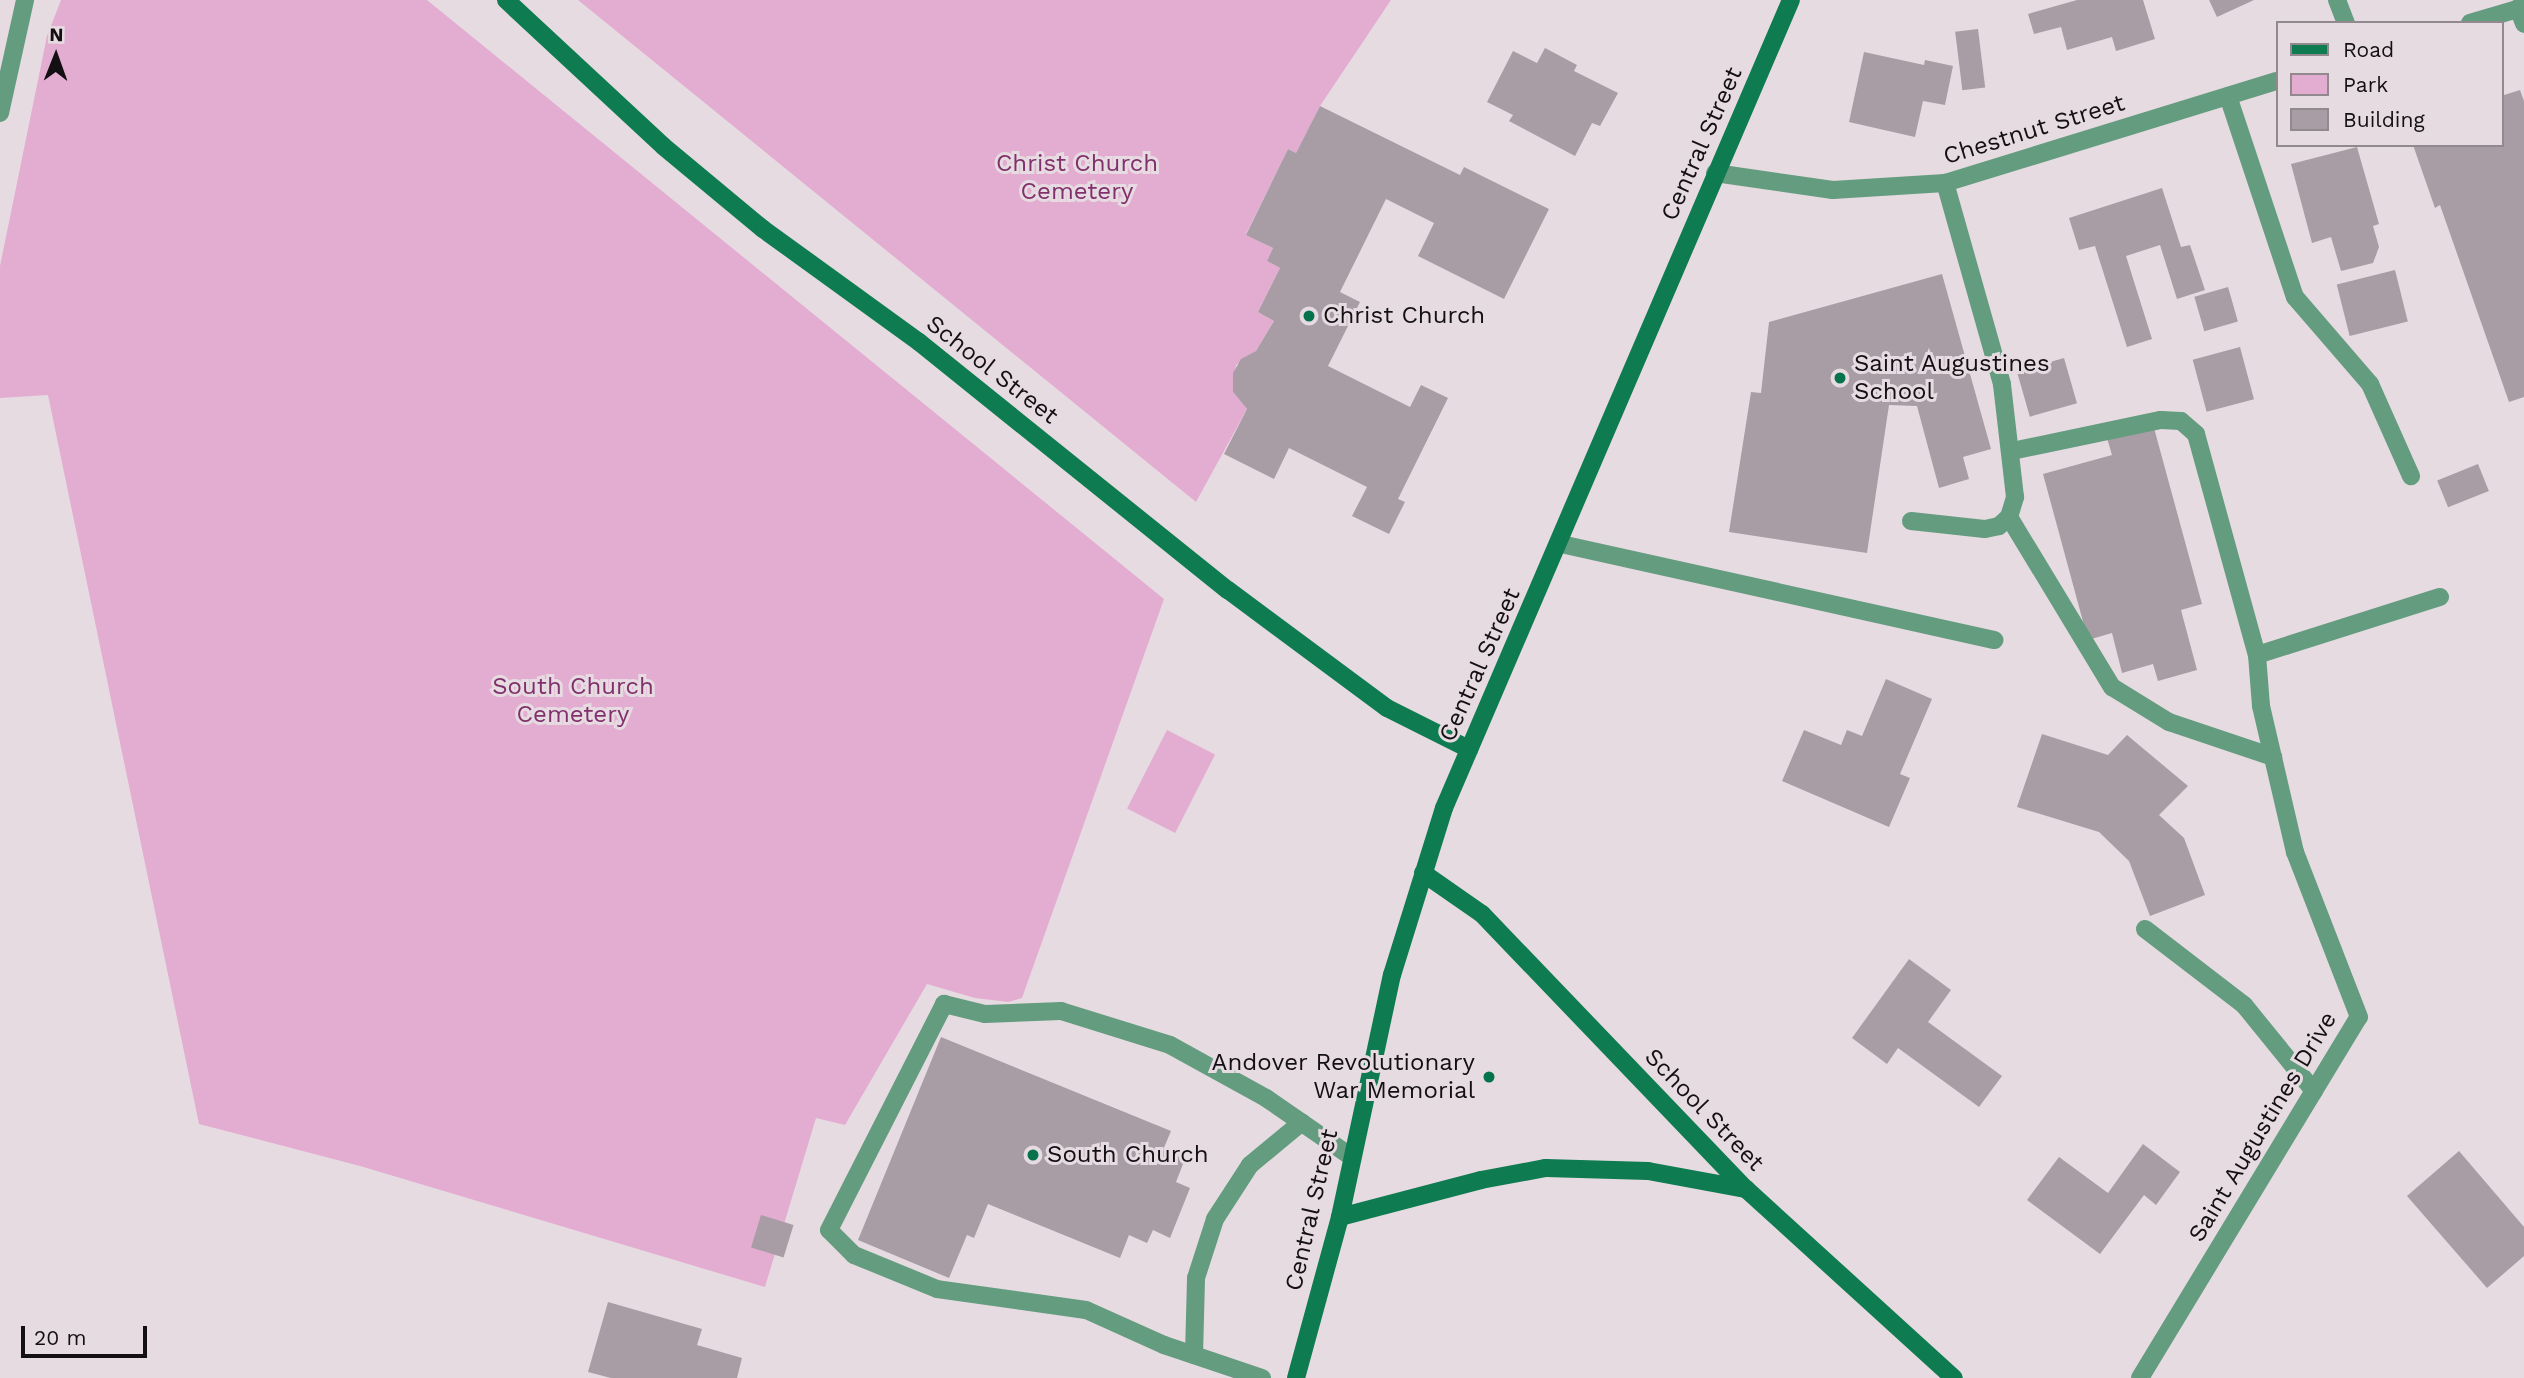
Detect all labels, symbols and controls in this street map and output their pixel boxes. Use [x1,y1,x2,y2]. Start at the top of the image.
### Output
north arrow [21,21,91,91]
legend [2276,21,2503,147]
text: N [49,23,64,46]
text: Road [2343,37,2394,62]
street label: Central Street [1655,62,1749,226]
text: Park [2343,72,2388,97]
street label: Chestnut Street [1940,89,2128,171]
text: Building [2343,107,2425,132]
park label: Christ Church Cemetery [996,150,1158,206]
place label: Christ Church [1323,302,1485,330]
marker: Christ Church [1301,308,1317,324]
street label: School Street [920,309,1064,431]
place label: Saint Augustines School [1854,350,2050,406]
marker: Saint Augustines School [1832,370,1848,386]
street label: Central Street [1433,583,1527,747]
park label: South Church Cemetery [492,673,654,729]
street label: Saint Augustines Drive [2183,1006,2343,1248]
street label: School Street [1638,1042,1770,1178]
place label: Andover Revolutionary War Memorial [1211,1049,1475,1105]
marker: Andover Revolutionary War Memorial [1481,1069,1497,1085]
street label: Central Street [1279,1126,1345,1294]
place label: South Church [1047,1141,1209,1169]
marker: South Church [1025,1147,1041,1163]
scale bar [24,1312,150,1356]
text: 20 m [34,1325,86,1350]

